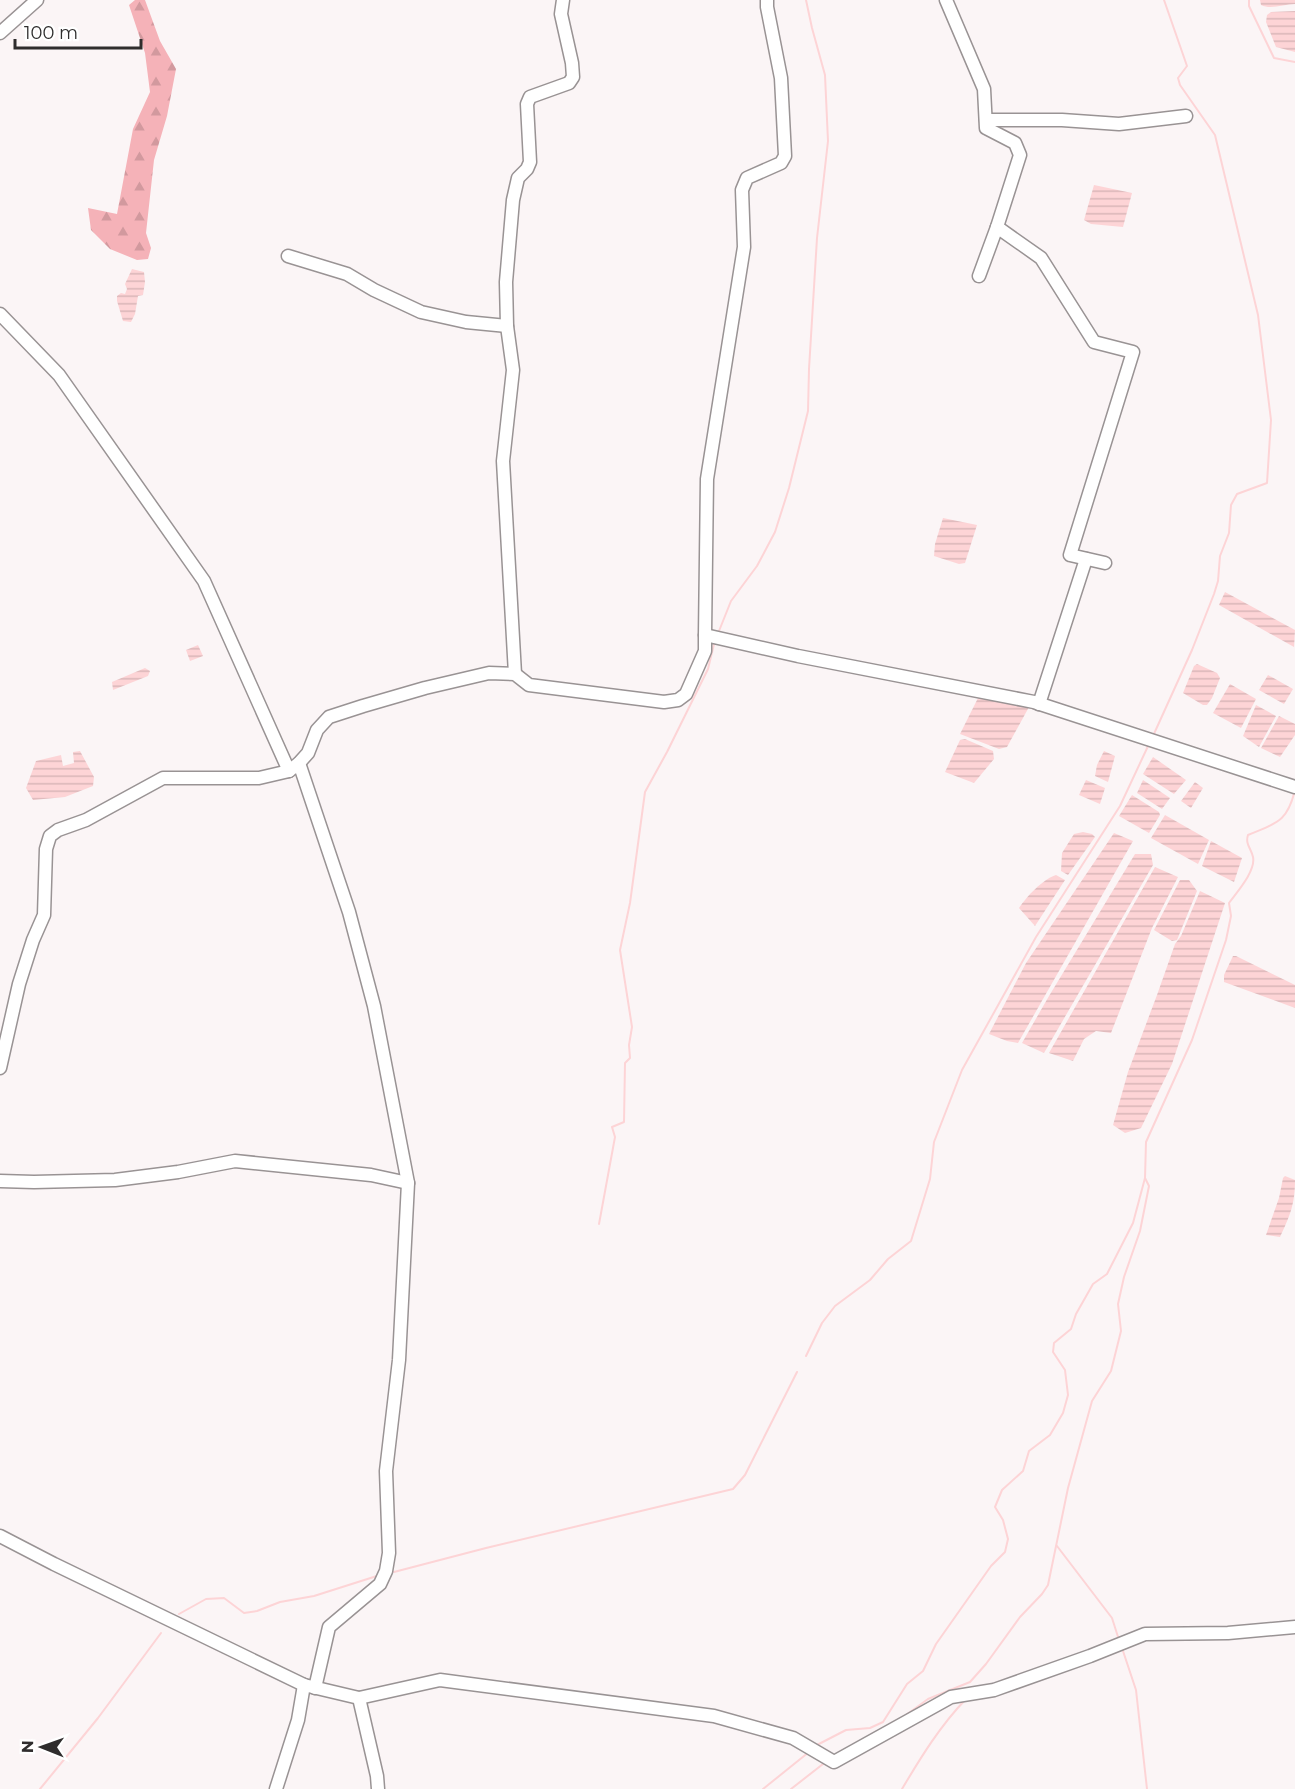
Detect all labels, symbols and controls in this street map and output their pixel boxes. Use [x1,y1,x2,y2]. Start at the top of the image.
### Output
scale bar [15,12,141,50]
text: 100 m [24,22,78,44]
north arrow [12,1717,72,1777]
text: N [18,1740,37,1753]

